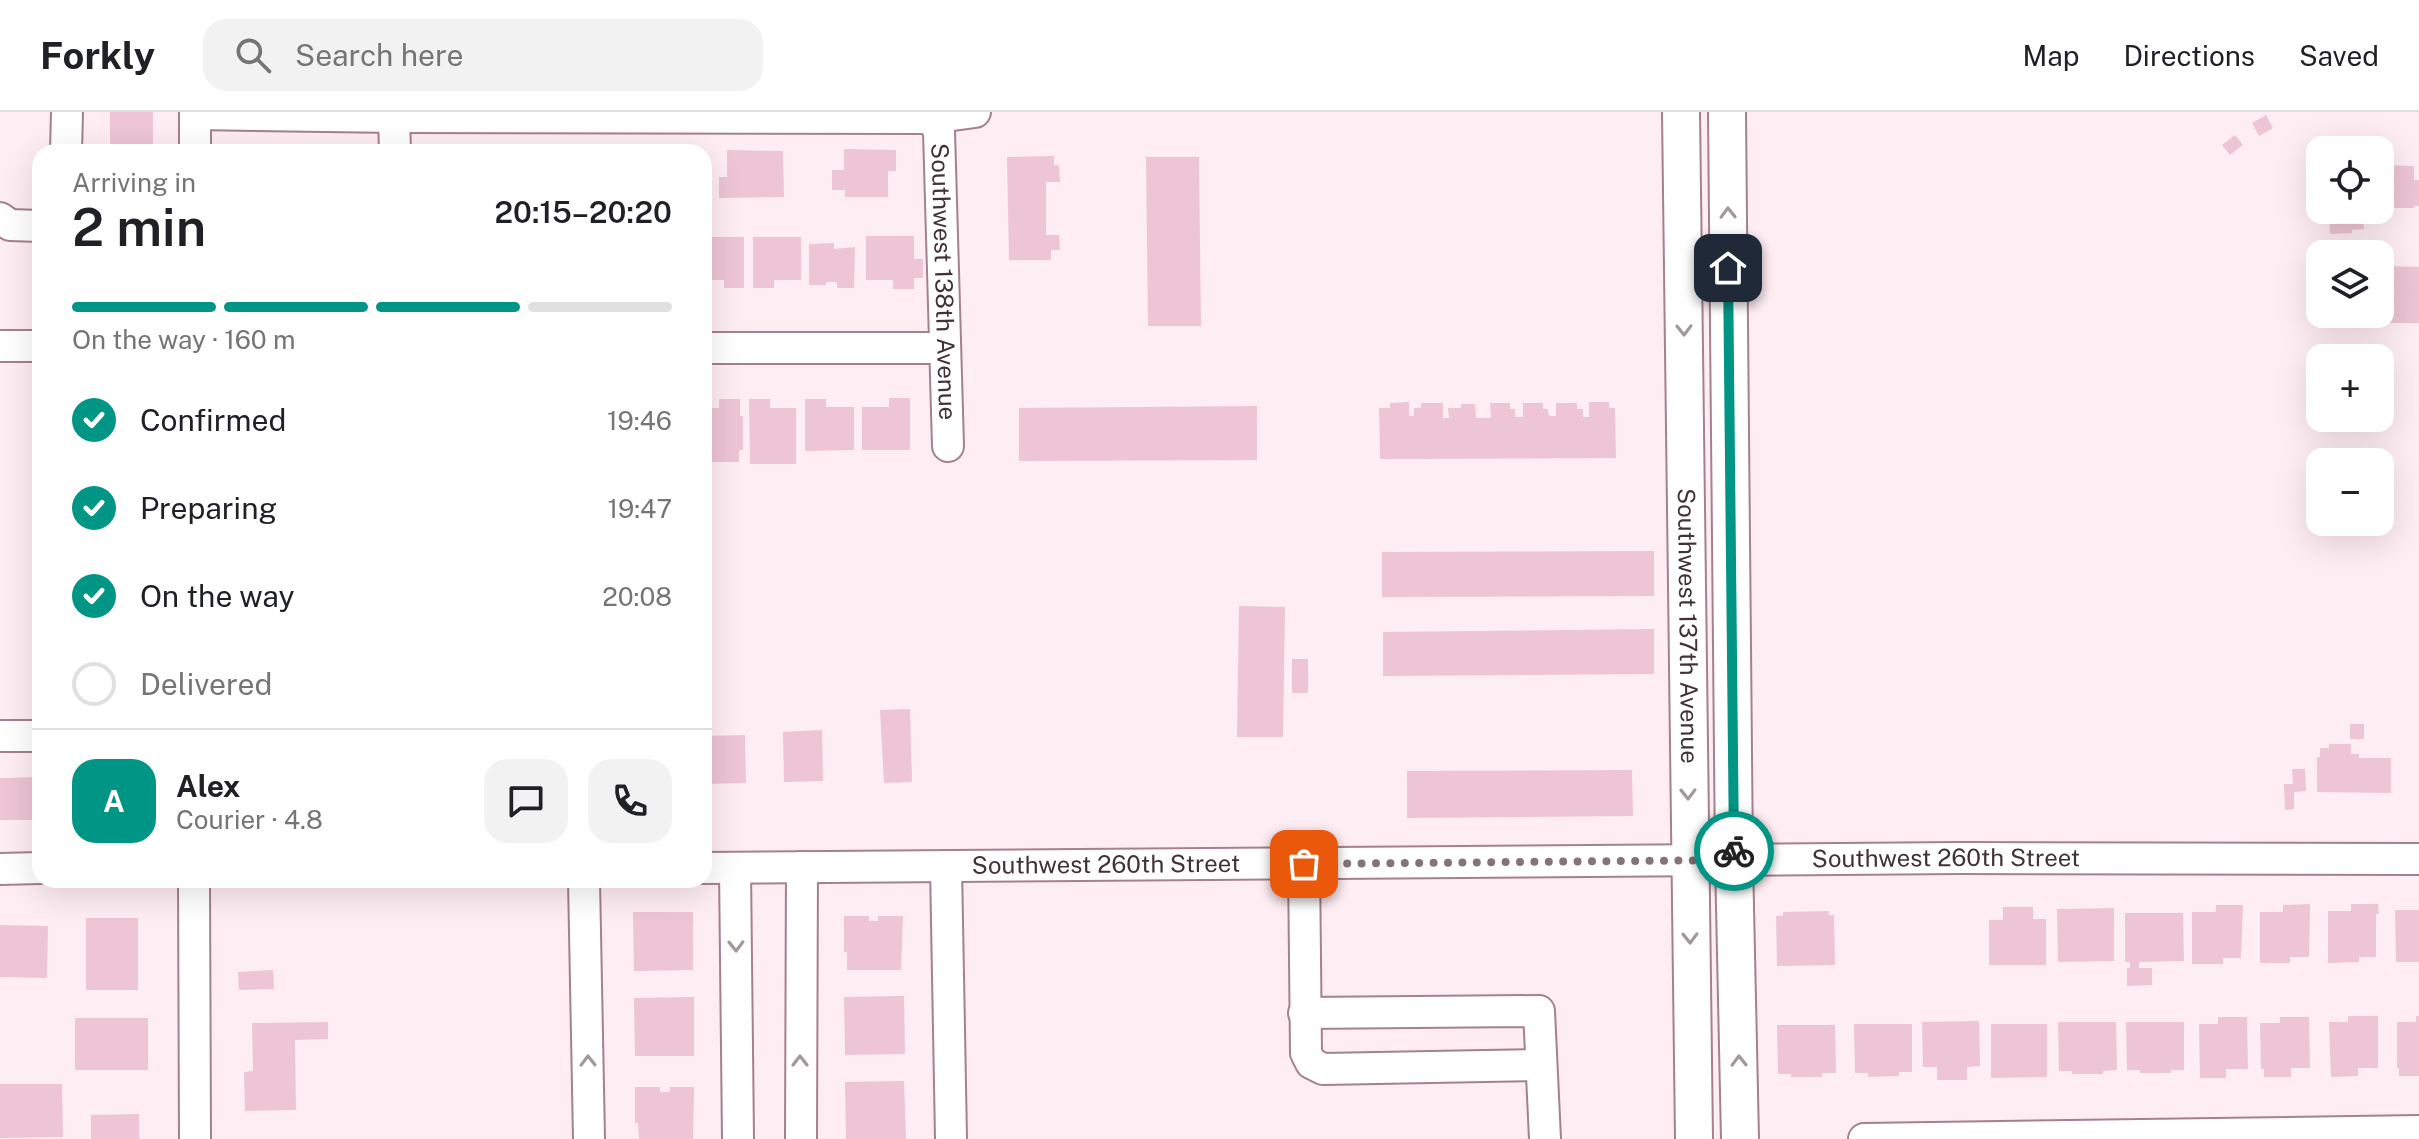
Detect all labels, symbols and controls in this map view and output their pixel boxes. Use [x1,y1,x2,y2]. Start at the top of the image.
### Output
search box [203,19,763,91]
text: Forkly [40,33,155,78]
icon: search [231,33,275,77]
text: Search here [295,37,463,73]
text: Map [2023,39,2079,72]
text: Directions [2123,39,2255,72]
text: Saved [2299,39,2379,72]
map controls [2306,136,2394,536]
button: locate [2306,136,2394,224]
street label: Southwest 138th Avenue [926,143,962,421]
text: Arriving in [72,167,196,198]
text: 20:15–20:20 [495,194,672,230]
text: 2 min [72,197,206,258]
one-way arrow [1719,206,1737,219]
pin [1694,234,1762,302]
button: layers [2306,240,2394,328]
icon: home [1706,246,1750,290]
text: On the way · 160 m [72,324,296,355]
one-way arrow [1675,324,1692,337]
button: + [2306,344,2394,432]
icon: check [72,398,116,442]
text: Confirmed [140,402,286,438]
text: 19:46 [607,405,672,436]
button: − [2306,448,2394,536]
icon: check [72,486,116,530]
street label: Southwest 137th Avenue [1673,488,1704,764]
text: Preparing [140,490,277,526]
text: 19:47 [608,493,672,524]
icon: check [72,574,116,618]
text: On the way [140,578,294,614]
text: 20:08 [602,581,672,612]
text: Delivered [140,666,272,702]
button: chat [484,759,568,843]
button: phone [588,759,672,843]
text: Alex [176,768,240,804]
text: A [103,783,125,819]
one-way arrow [1679,788,1697,801]
text: Courier · 4.8 [176,804,323,835]
courier [1694,811,1774,891]
icon: bike [1712,829,1756,873]
pin [1270,830,1338,898]
icon: bag [1282,842,1326,886]
street label: Southwest 260th Street [1812,843,2080,872]
street label: Southwest 260th Street [972,849,1240,879]
one-way arrow [1682,932,1699,945]
one-way arrow [727,940,745,953]
one-way arrow [579,1054,597,1067]
one-way arrow [791,1054,809,1067]
one-way arrow [1730,1054,1747,1067]

